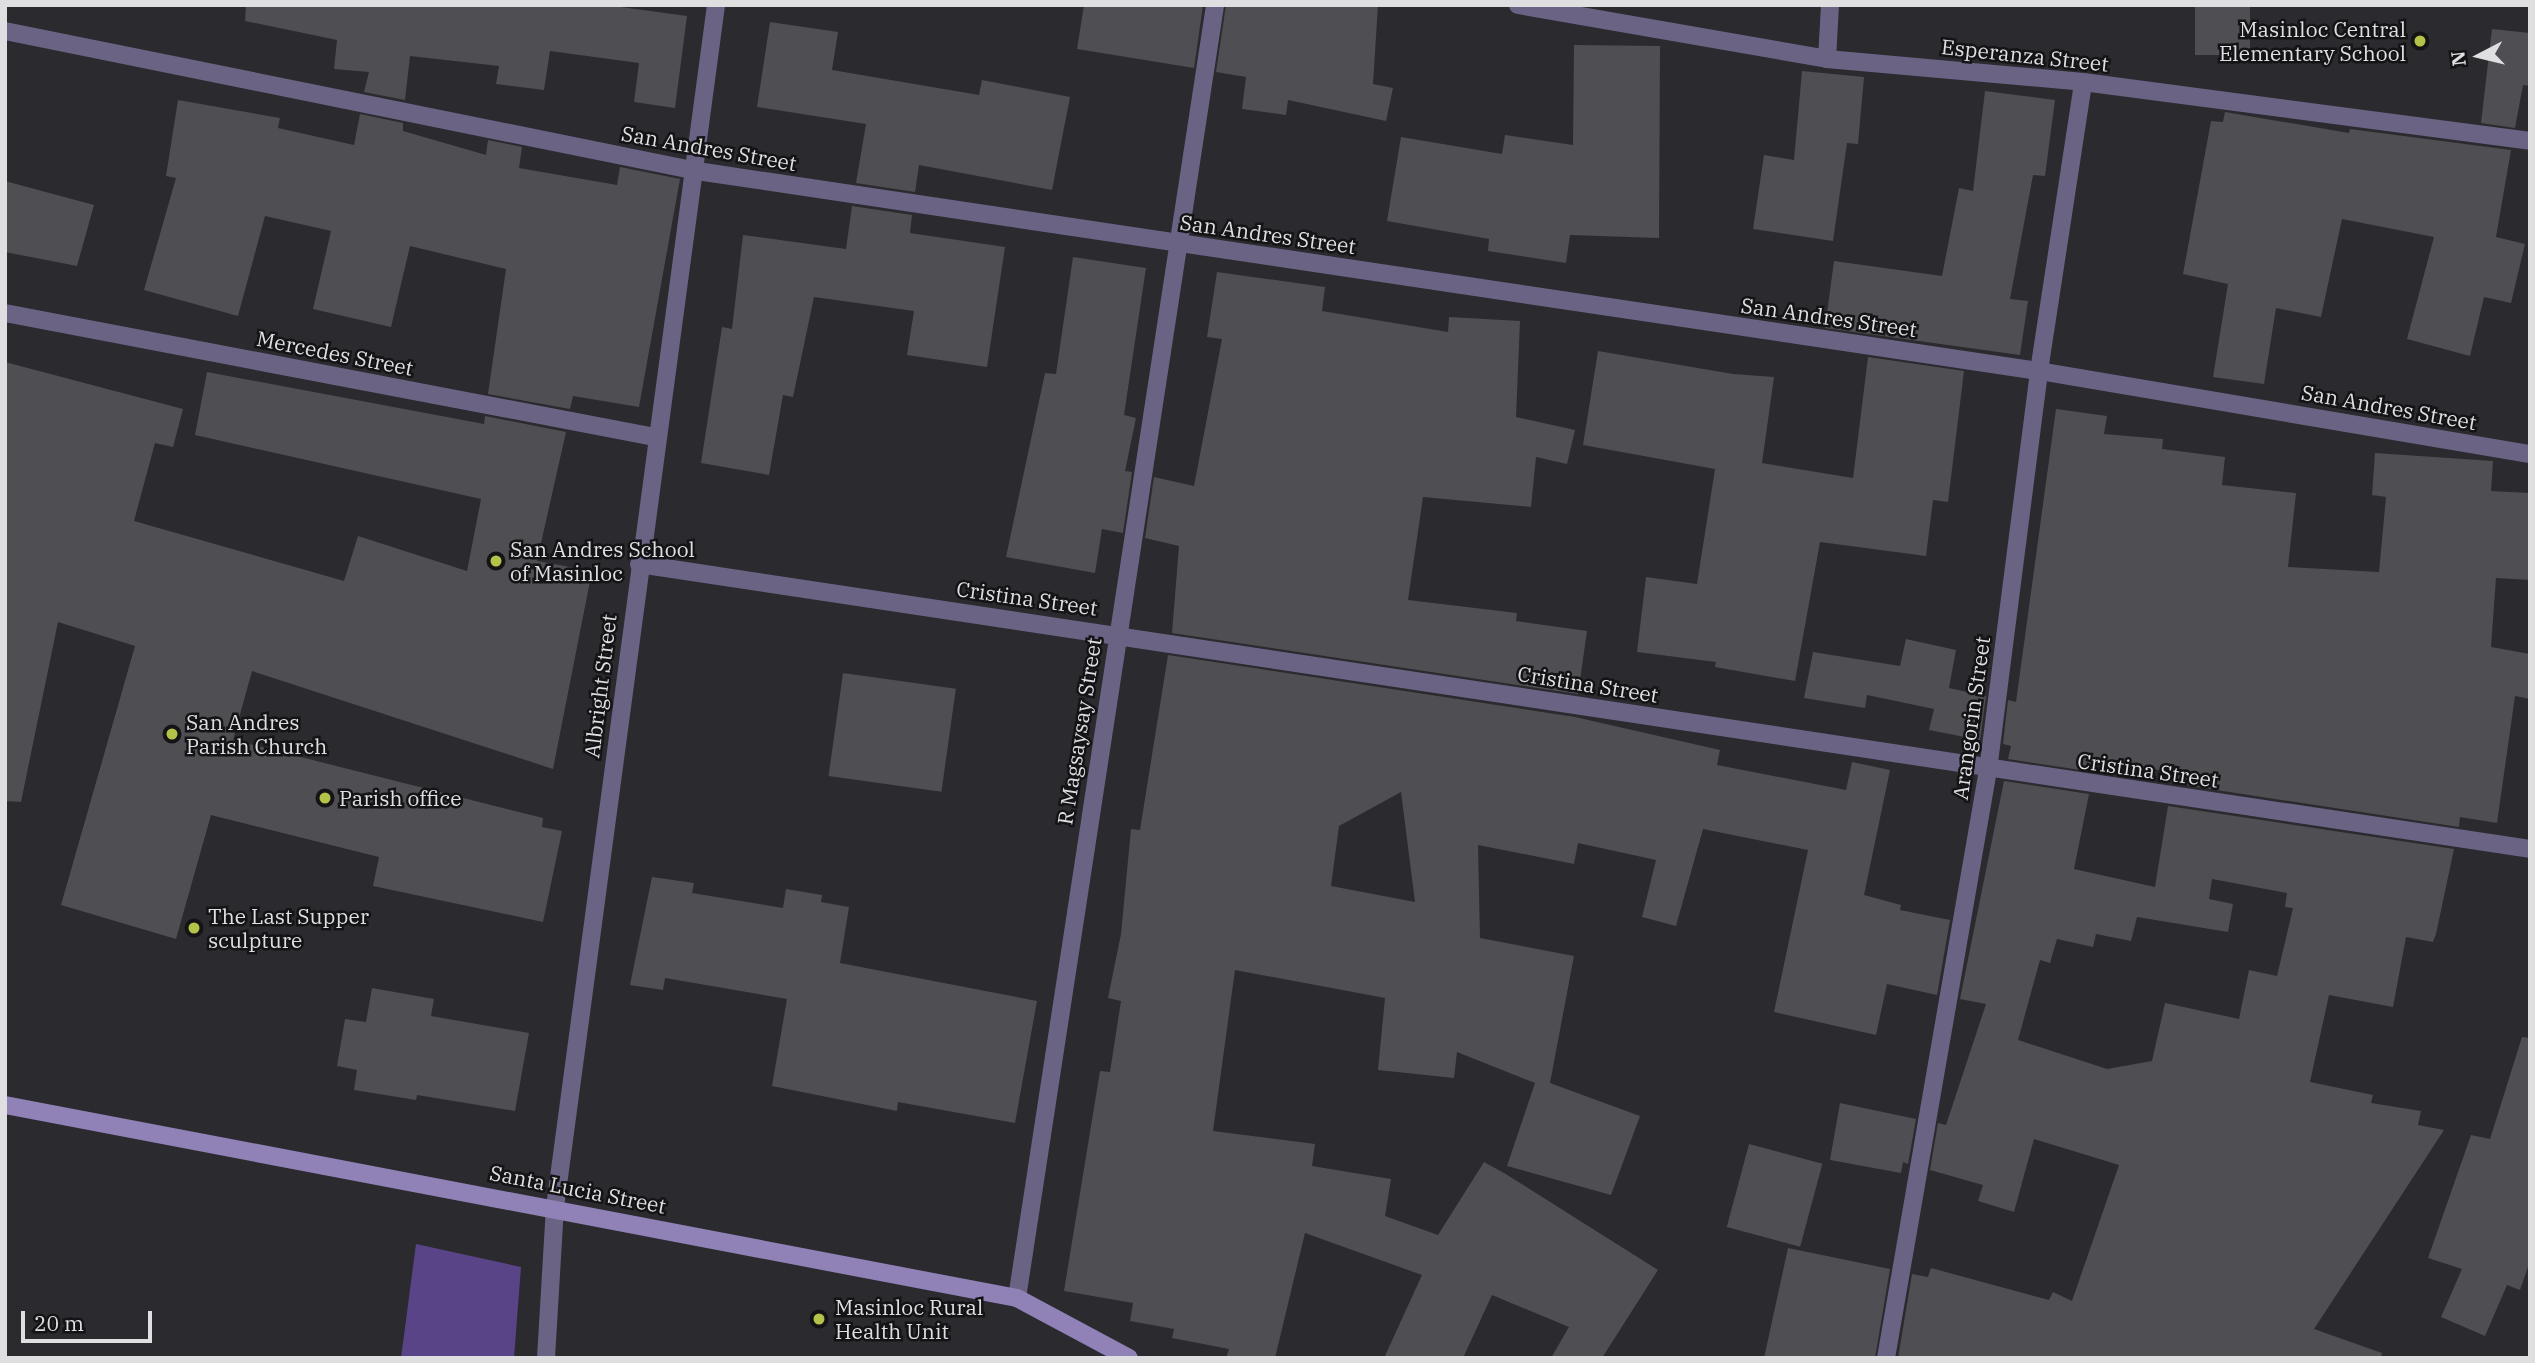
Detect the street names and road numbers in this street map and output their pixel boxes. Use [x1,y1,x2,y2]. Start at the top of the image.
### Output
street label: Esperanza Street [1940,34,2110,76]
street label: San Andres Street [619,120,799,176]
street label: San Andres Street [1178,209,1358,259]
street label: San Andres Street [1739,292,1919,342]
street label: Mercedes Street [255,325,415,381]
street label: San Andres Street [2299,379,2479,435]
street label: Cristina Street [955,576,1099,620]
street label: Albright Street [579,613,621,759]
street label: Arangorin Street [1947,635,1995,801]
street label: R Magsaysay Street [1052,636,1106,826]
street label: Cristina Street [1516,660,1660,708]
street label: Cristina Street [2076,748,2220,792]
street label: Santa Lucia Street [488,1160,668,1218]

